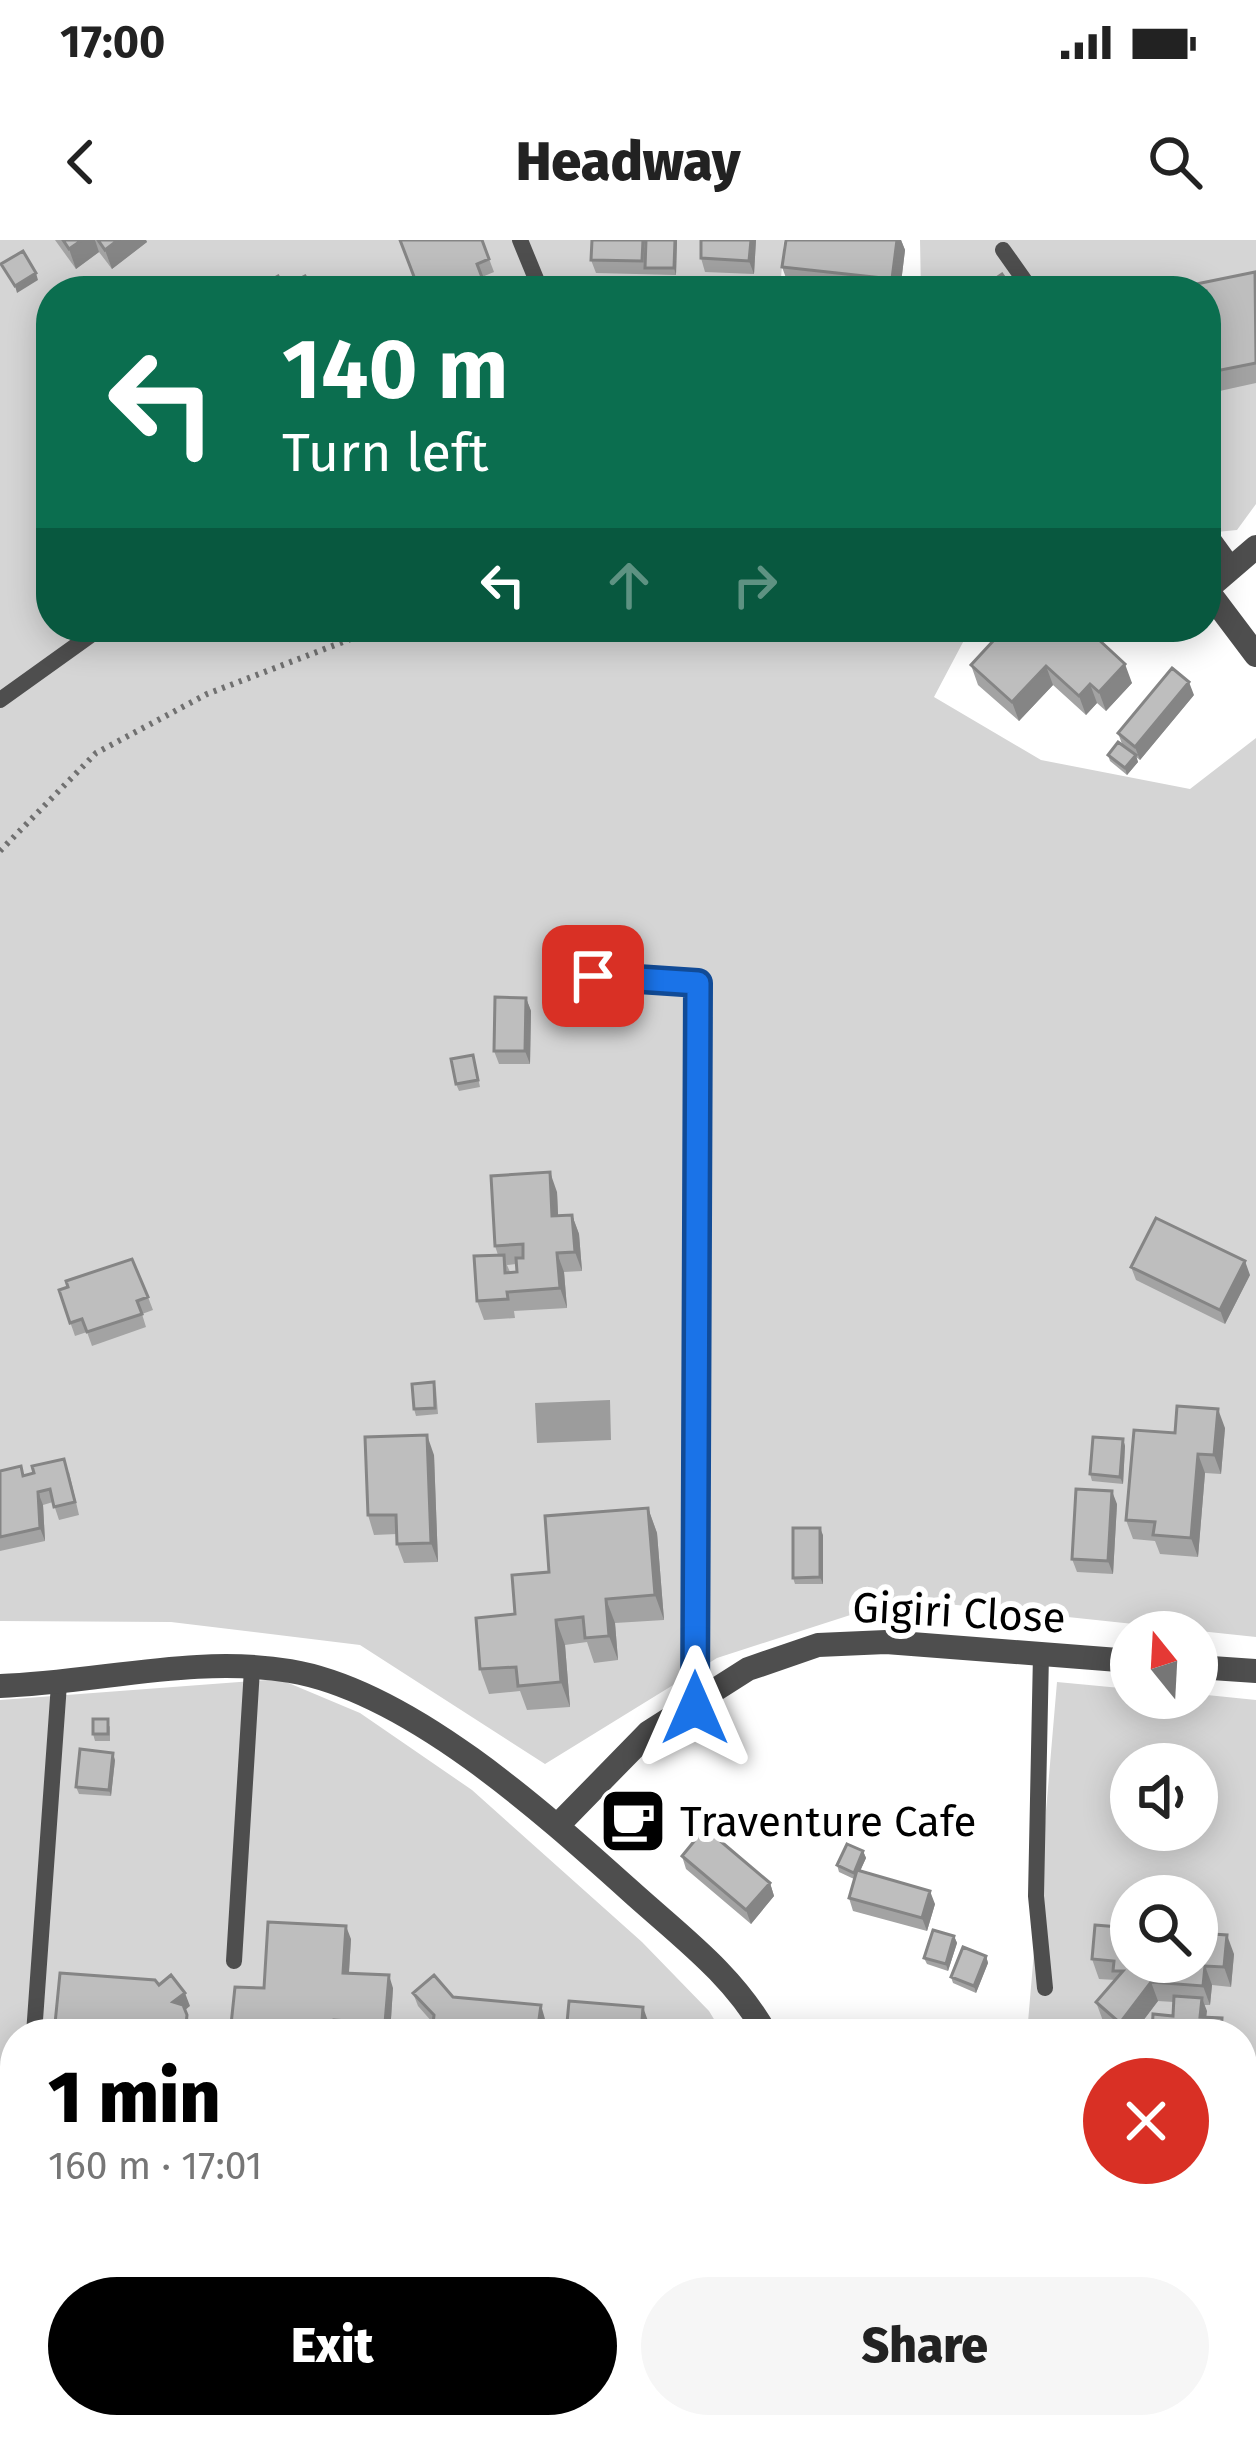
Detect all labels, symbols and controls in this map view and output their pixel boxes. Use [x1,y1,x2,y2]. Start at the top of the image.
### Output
text: 17:00 [60,15,165,69]
icon: back [48,129,114,195]
icon: search [1142,129,1208,195]
text: Headway [516,130,740,194]
text: 140 m [282,319,508,420]
icon: left [84,324,240,480]
text: Turn left [282,421,489,485]
icon: left [470,552,536,618]
icon: ahead [596,552,662,618]
icon: right [722,552,788,618]
pin [542,925,644,1027]
icon: arrive [560,943,626,1009]
street label: Gigiri Close [851,1582,1067,1644]
north arrow [1110,1611,1218,1719]
map controls [1110,1611,1218,1983]
position arrow [632,1645,758,1771]
button: sound [1110,1743,1218,1851]
cafe icon: Traventure Cafe [598,1786,668,1856]
place label: Traventure Cafe [680,1797,976,1847]
button: search [1110,1875,1218,1983]
text: 1 min [48,2055,221,2141]
button: close [1083,2058,1209,2184]
text: 160 m · 17:01 [48,2143,262,2189]
button: Exit [48,2277,617,2415]
button: Share [641,2277,1209,2415]

